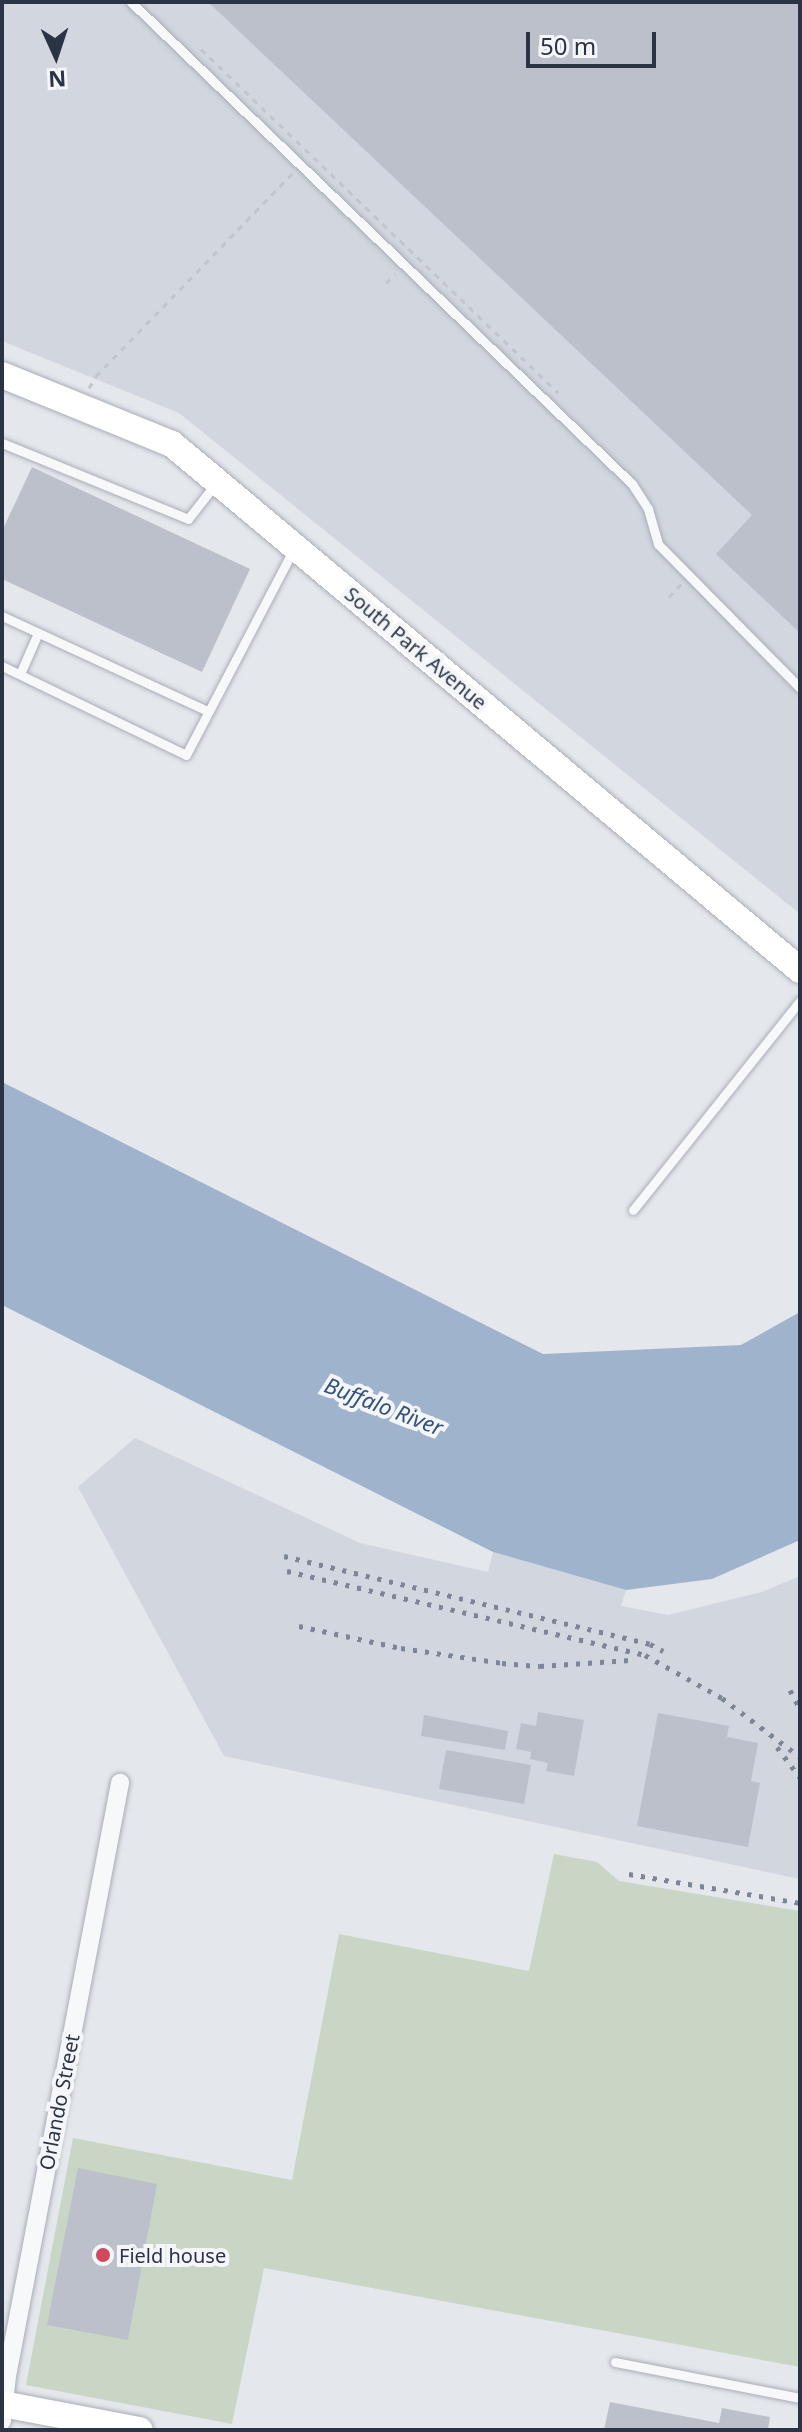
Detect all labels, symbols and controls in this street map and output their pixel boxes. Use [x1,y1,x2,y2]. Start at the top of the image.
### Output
north arrow [16,16,96,96]
scale bar [530,16,660,66]
text: 50 m [540,29,596,62]
text: N [48,65,67,95]
street label: South Park Avenue [340,582,492,714]
water label: Buffalo River [321,1371,447,1441]
street label: Orlando Street [34,2032,84,2172]
place label: Field house [119,2243,226,2267]
marker: Field house [94,2246,112,2264]

